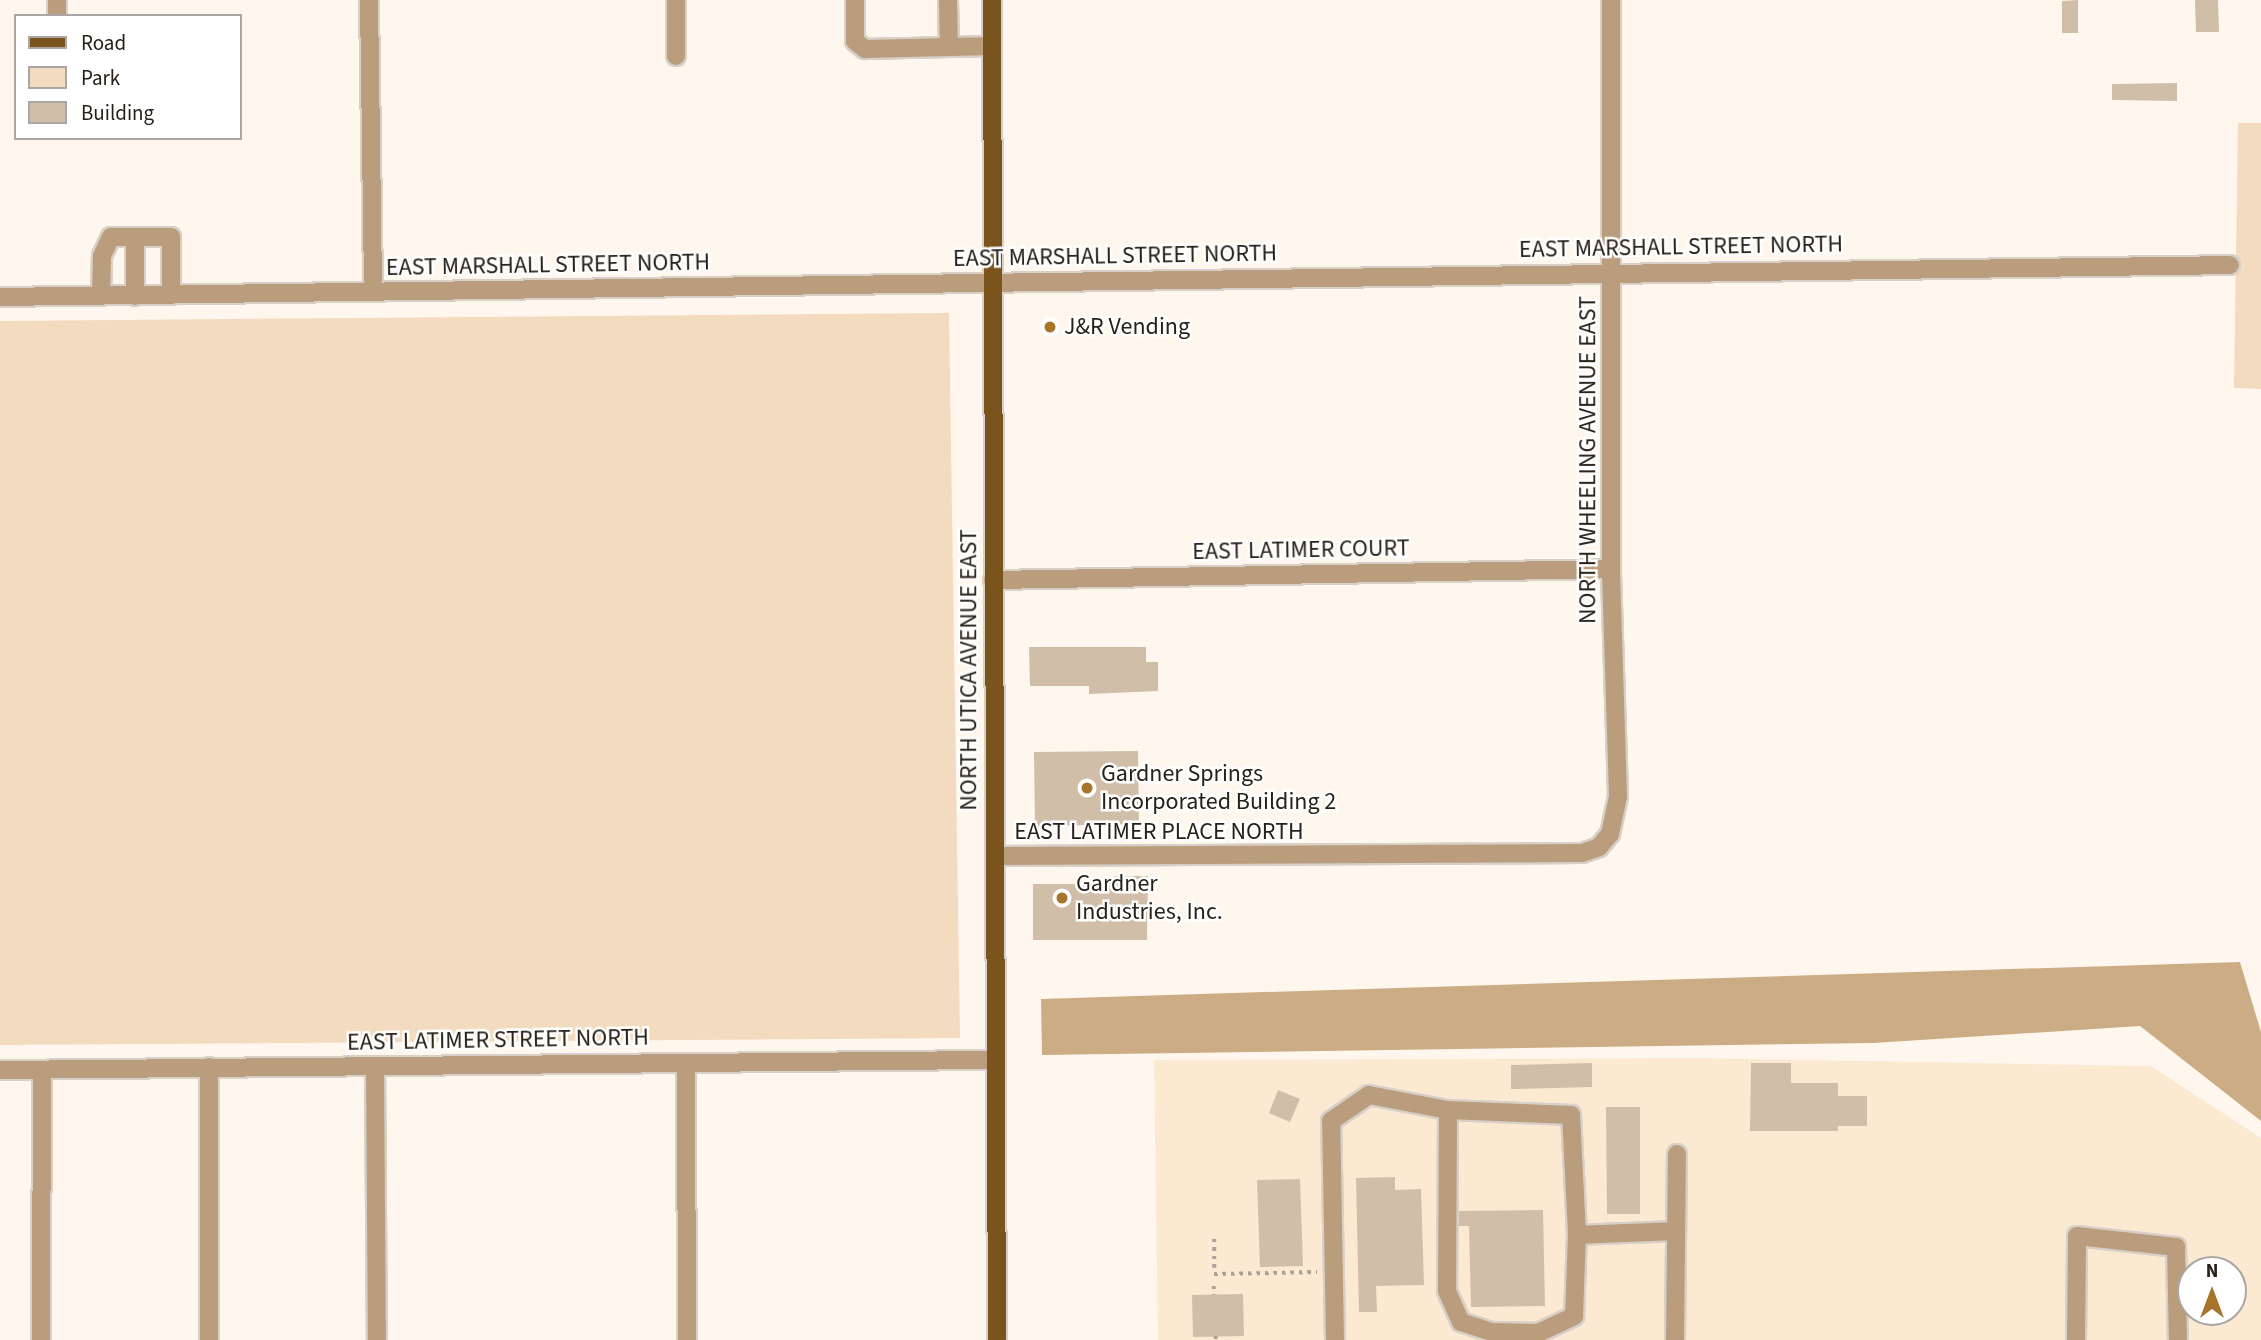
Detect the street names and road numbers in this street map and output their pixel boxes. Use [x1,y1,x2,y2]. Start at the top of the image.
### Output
street label: EAST MARSHALL STREET NORTH [1519,230,1843,264]
street label: EAST MARSHALL STREET NORTH [953,239,1277,273]
street label: EAST MARSHALL STREET NORTH [386,248,710,282]
street label: NORTH WHEELING AVENUE EAST [1574,296,1602,624]
street label: NORTH UTICA AVENUE EAST [955,529,983,811]
street label: EAST LATIMER COURT [1192,534,1410,566]
street label: EAST LATIMER PLACE NORTH [1014,818,1304,846]
street label: EAST LATIMER STREET NORTH [347,1023,649,1057]

